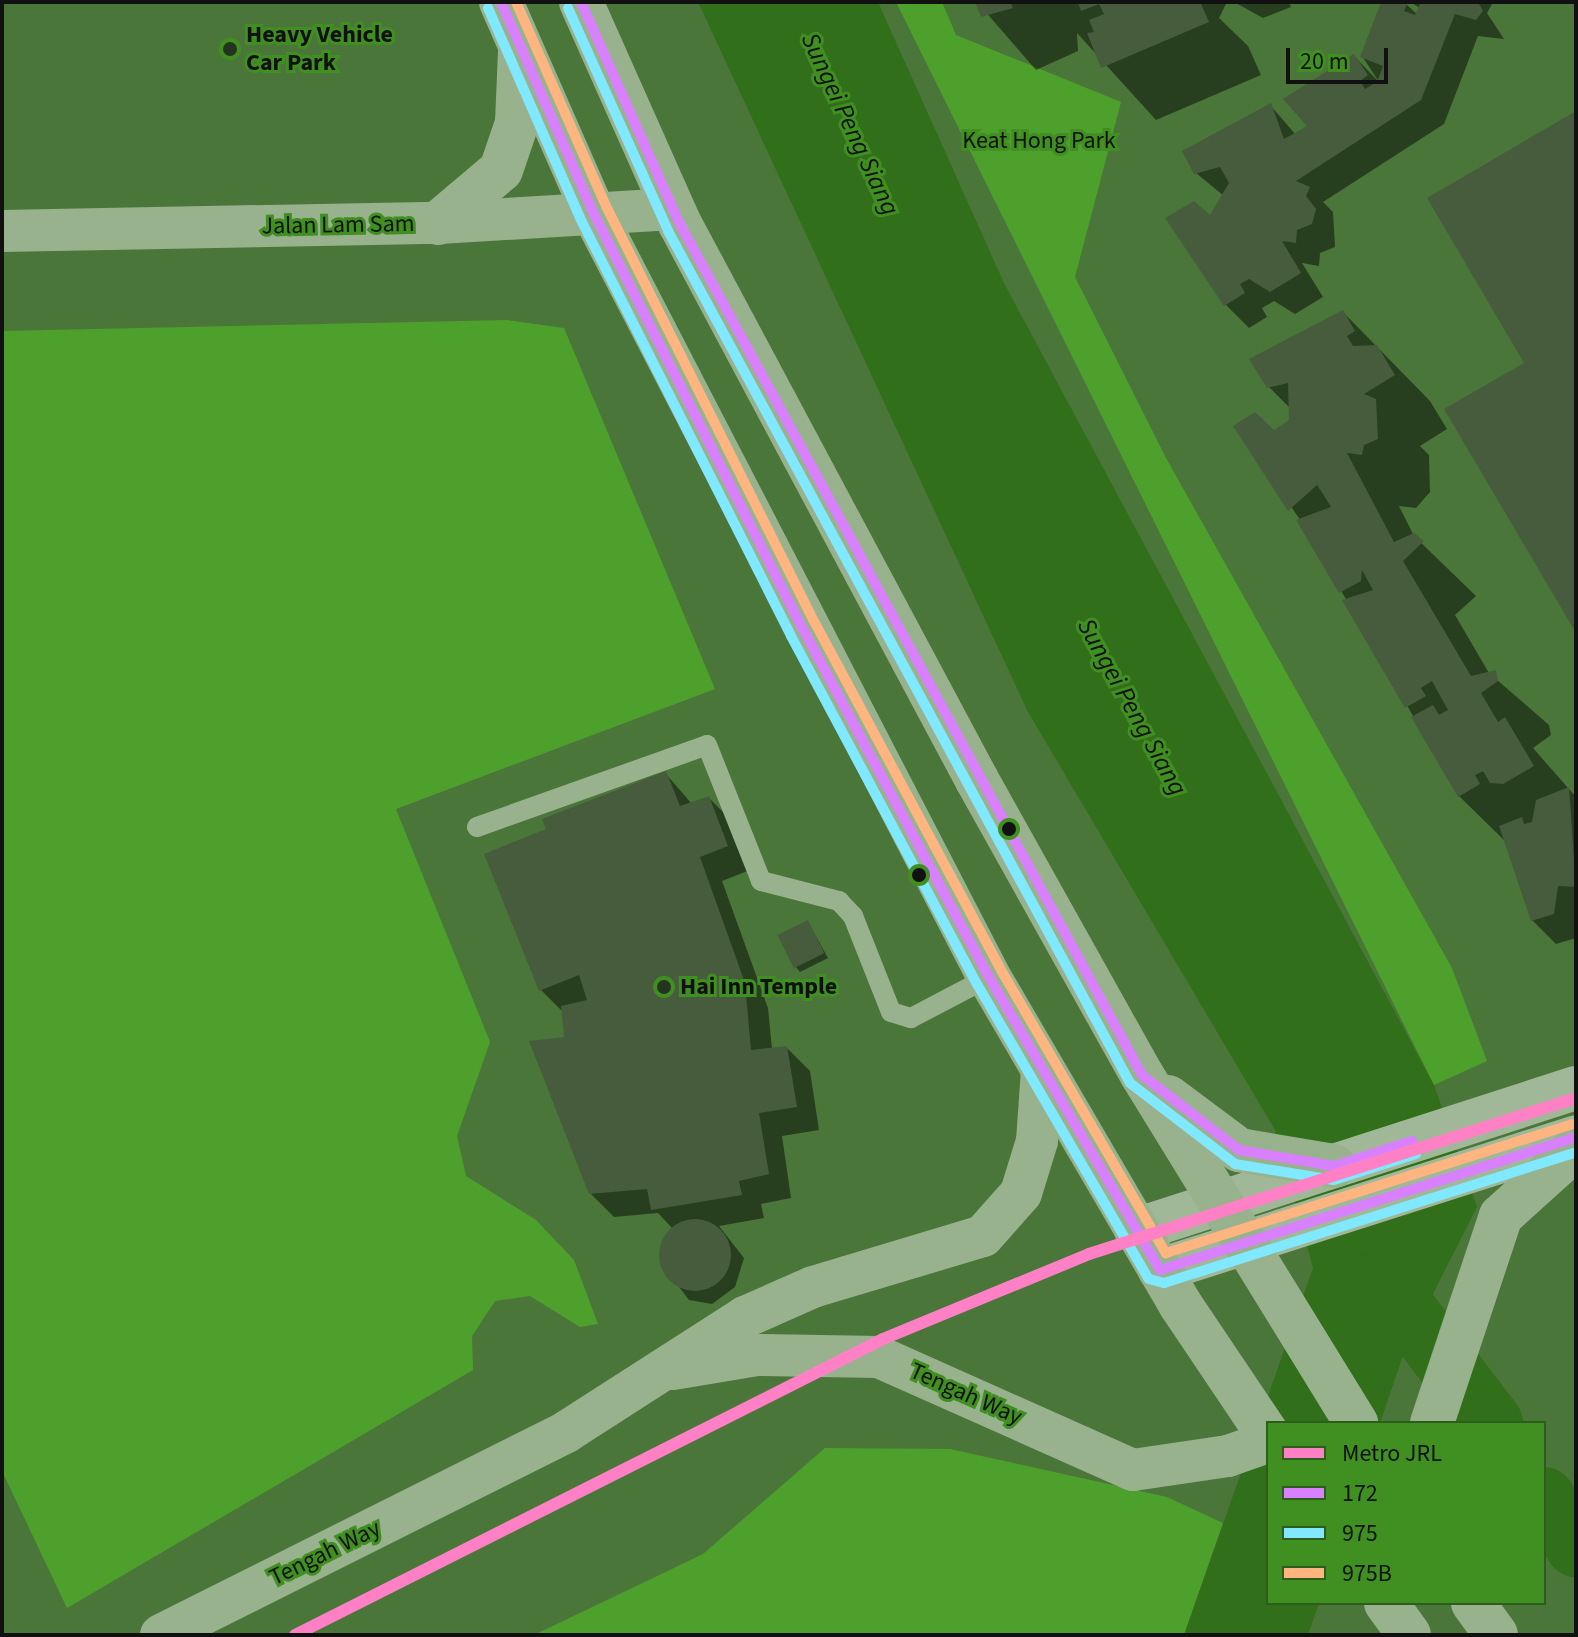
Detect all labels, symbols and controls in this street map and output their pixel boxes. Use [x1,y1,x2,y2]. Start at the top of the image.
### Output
place label: Heavy Vehicle Car Park [246,21,393,77]
water label: Sungei Peng Siang [794,28,906,220]
scale bar [1290,32,1392,82]
marker: Heavy Vehicle Car Park [221,40,239,58]
text: 20 m [1300,44,1349,79]
park label: Keat Hong Park [962,127,1116,155]
street label: Jalan Lam Sam [261,209,415,241]
water label: Sungei Peng Siang [1070,613,1194,801]
unlabelled marker [1001,821,1017,837]
unlabelled marker [911,867,927,883]
place label: Hai Inn Temple [680,973,837,1001]
marker: Hai Inn Temple [655,978,673,996]
street label: Tengah Way [905,1356,1027,1432]
legend [1266,1421,1546,1605]
text: Metro JRL [1342,1436,1442,1471]
text: 172 [1342,1476,1378,1511]
street label: Tengah Way [265,1514,385,1592]
text: 975 [1342,1516,1378,1551]
text: 975B [1342,1556,1392,1591]

